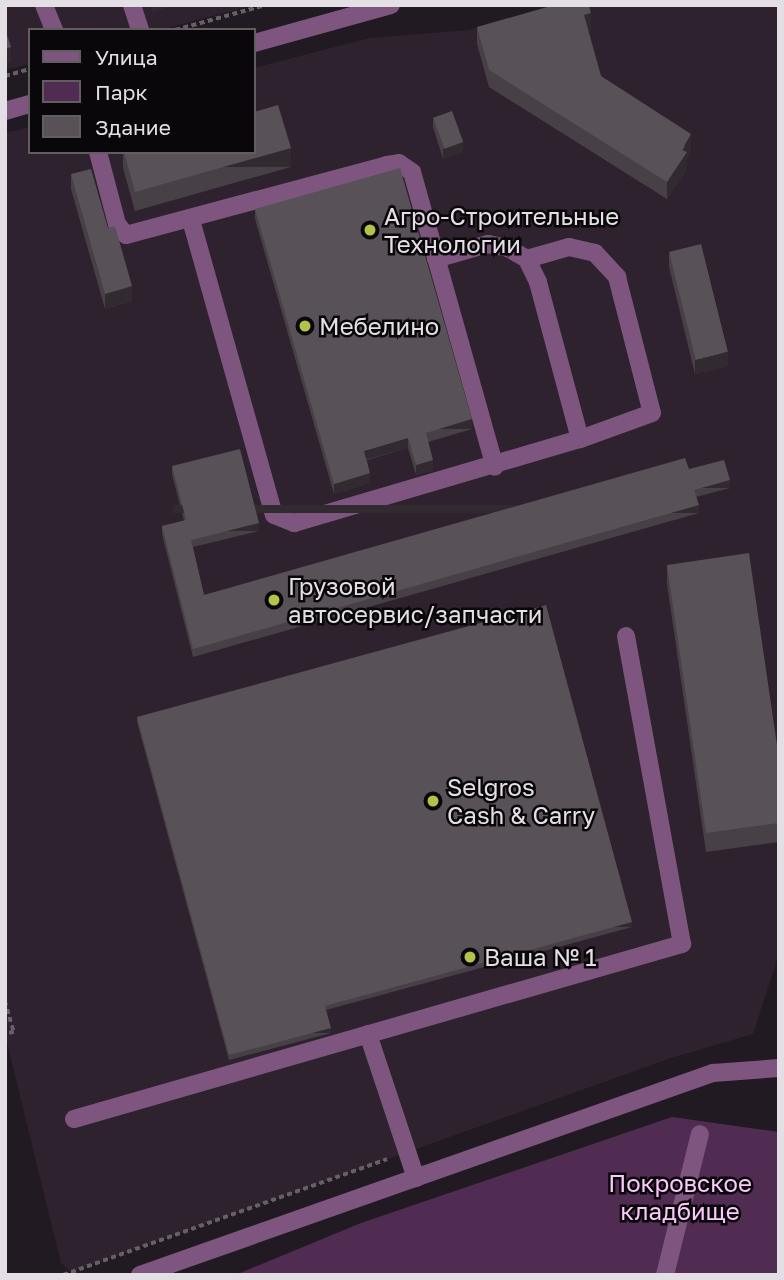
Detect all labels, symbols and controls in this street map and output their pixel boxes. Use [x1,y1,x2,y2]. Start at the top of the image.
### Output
legend [28,28,256,154]
text: Улица [95,44,158,70]
text: Парк [95,79,148,105]
text: Здание [95,114,171,140]
place label: Агро-Строительные Технологии [384,202,619,258]
marker: Агро-Строительные Технологии [362,222,378,238]
place label: Мебелино [319,312,439,340]
marker: Мебелино [297,318,313,334]
place label: Грузовой автосервис/запчасти [288,572,542,628]
marker: Грузовой автосервис/запчасти [266,592,282,608]
place label: Selgros Cash & Carry [447,773,595,829]
marker: Selgros Cash & Carry [425,793,441,809]
place label: Ваша № 1 [484,943,597,971]
marker: Ваша № 1 [462,949,478,965]
park label: Покровское кладбище [608,1169,752,1225]

